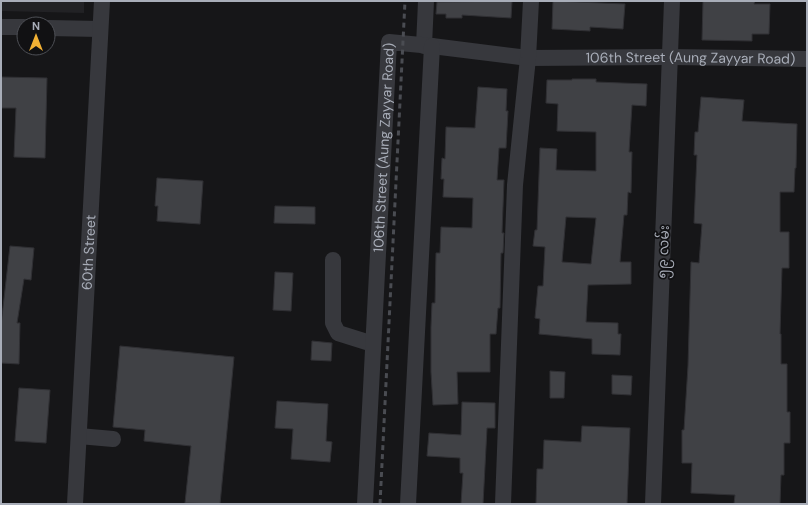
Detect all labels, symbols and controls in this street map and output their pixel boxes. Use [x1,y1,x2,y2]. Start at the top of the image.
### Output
north arrow [16,16,56,56]
text: N [32,19,40,33]
street label: 106th Street (Aung Zayyar Road) [369,42,398,253]
street label: 106th Street (Aung Zayyar Road) [586,48,795,68]
street label: 60th Street [77,214,100,290]
street label: ၅၉ လမ်း [652,225,676,279]

